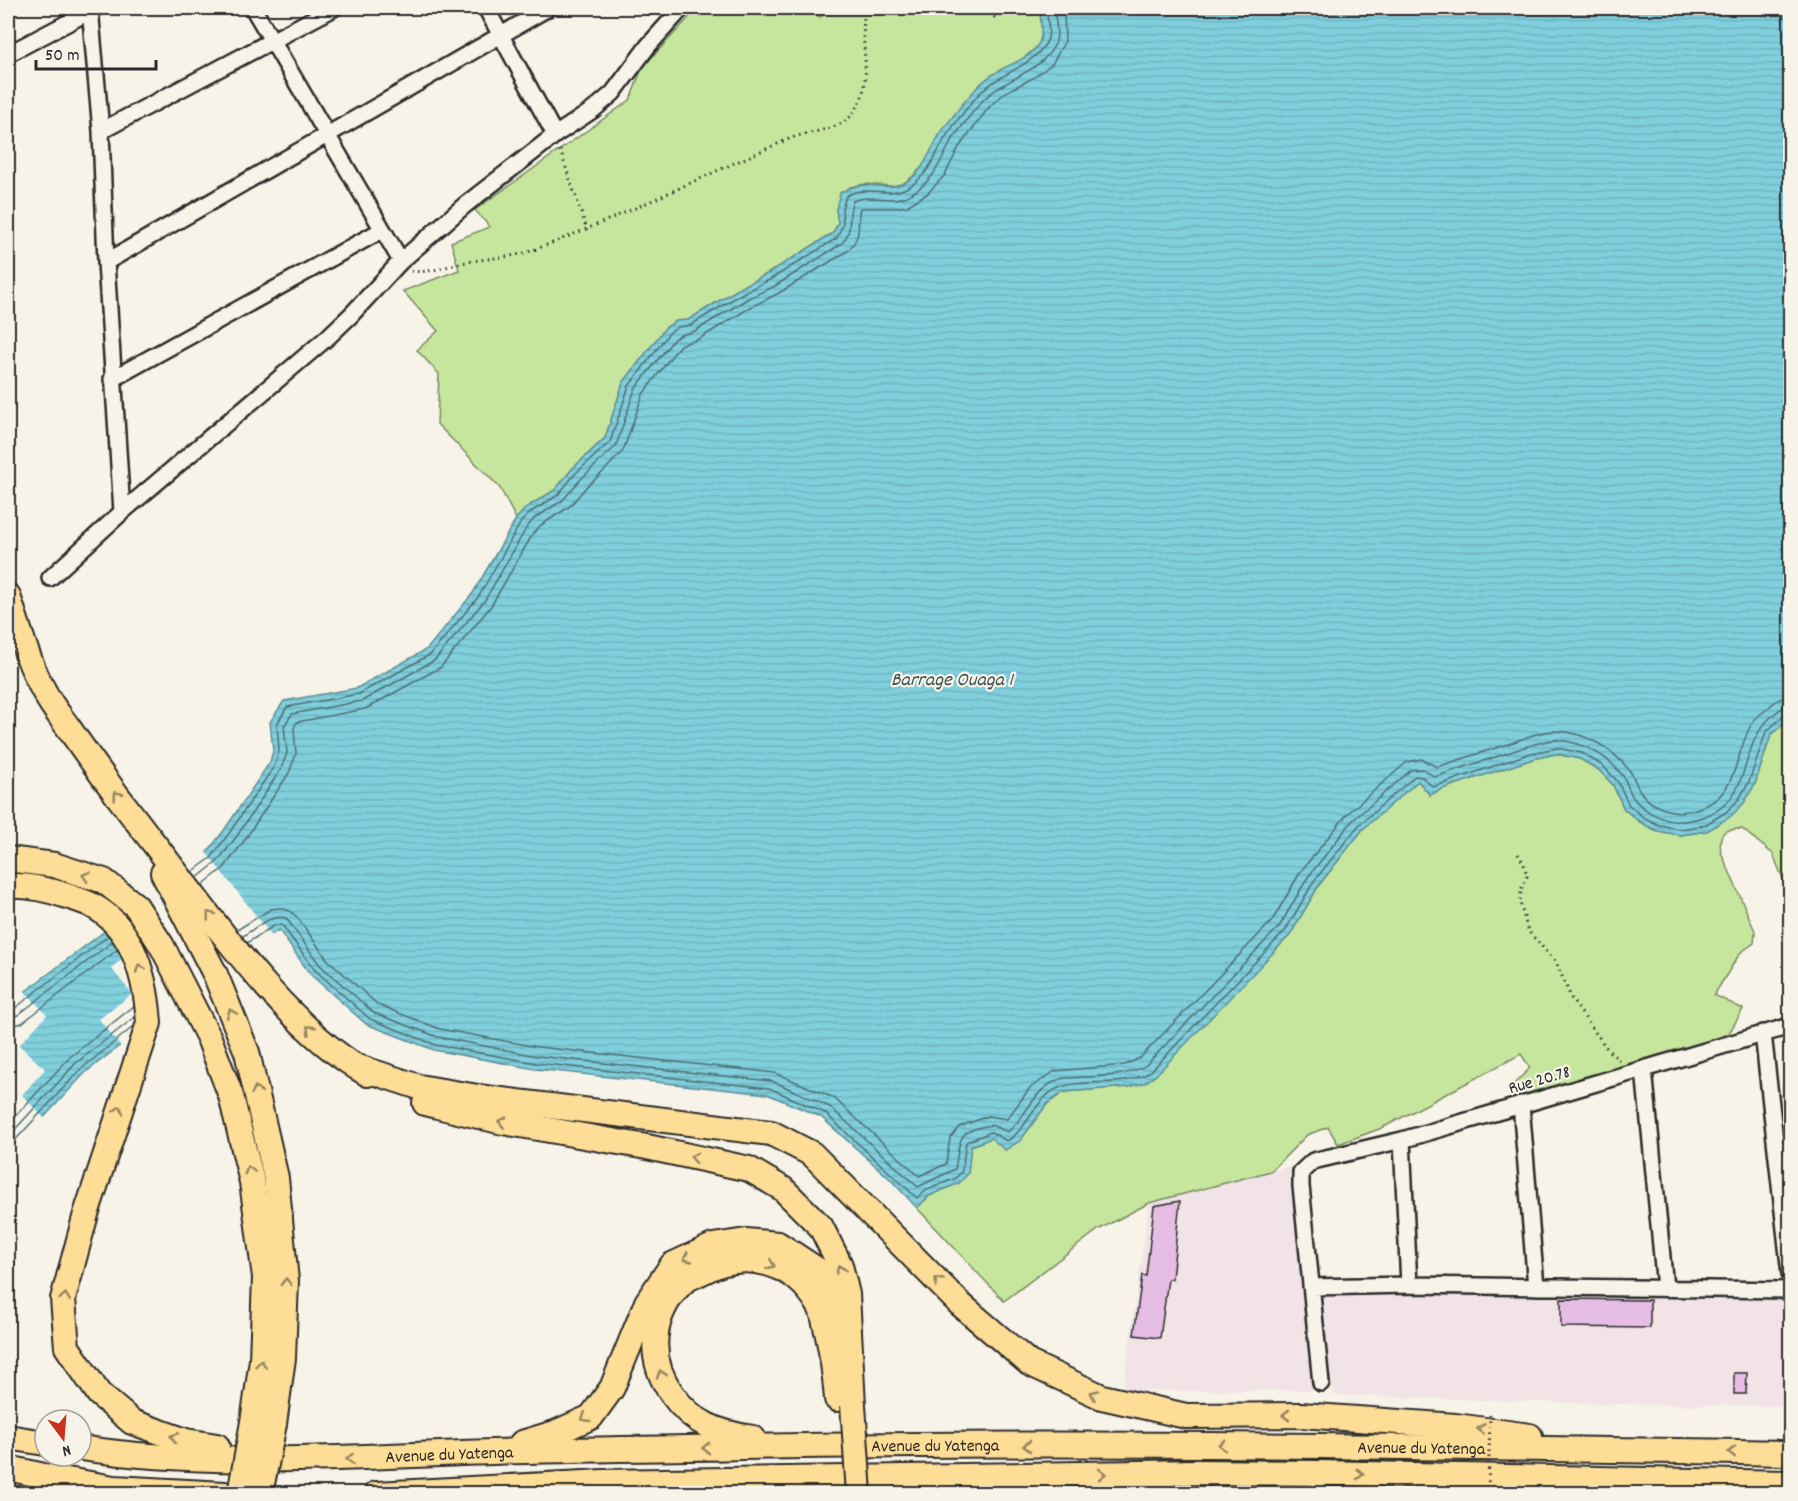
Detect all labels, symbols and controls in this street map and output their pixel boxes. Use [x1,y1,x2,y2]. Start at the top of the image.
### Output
scale bar [36,33,156,71]
text: 50 m [45,44,80,69]
water label: Barrage Ouaga 1 [891,667,1015,695]
one-way arrow [113,791,124,802]
one-way arrow [81,871,92,883]
one-way arrow [207,911,218,922]
one-way arrow [134,963,147,974]
one-way arrow [226,1008,238,1019]
one-way arrow [307,1026,318,1037]
street label: Rue 20.78 [1506,1061,1574,1102]
one-way arrow [250,1085,263,1095]
one-way arrow [112,1105,125,1116]
one-way arrow [498,1116,508,1129]
one-way arrow [689,1152,699,1165]
one-way arrow [243,1165,256,1175]
one-way arrow [682,1251,693,1263]
one-way arrow [764,1258,775,1270]
one-way arrow [835,1264,847,1275]
one-way arrow [934,1277,945,1288]
one-way arrow [279,1278,292,1287]
one-way arrow [58,1292,71,1302]
one-way arrow [254,1359,267,1368]
one-way arrow [656,1369,669,1380]
one-way arrow [1090,1389,1101,1401]
north arrow [33,1408,93,1468]
one-way arrow [1282,1409,1291,1421]
one-way arrow [580,1411,591,1422]
one-way arrow [1476,1424,1485,1436]
one-way arrow [169,1431,180,1444]
street label: Avenue du Yatenga [871,1435,1000,1460]
street label: Avenue du Yatenga [1357,1436,1486,1463]
text: N [59,1438,73,1462]
one-way arrow [1218,1439,1227,1451]
one-way arrow [1023,1440,1032,1452]
street label: Avenue du Yatenga [385,1441,514,1471]
one-way arrow [702,1442,711,1454]
one-way arrow [1728,1446,1737,1458]
one-way arrow [346,1452,355,1465]
one-way arrow [1098,1468,1107,1480]
one-way arrow [1356,1468,1365,1480]

